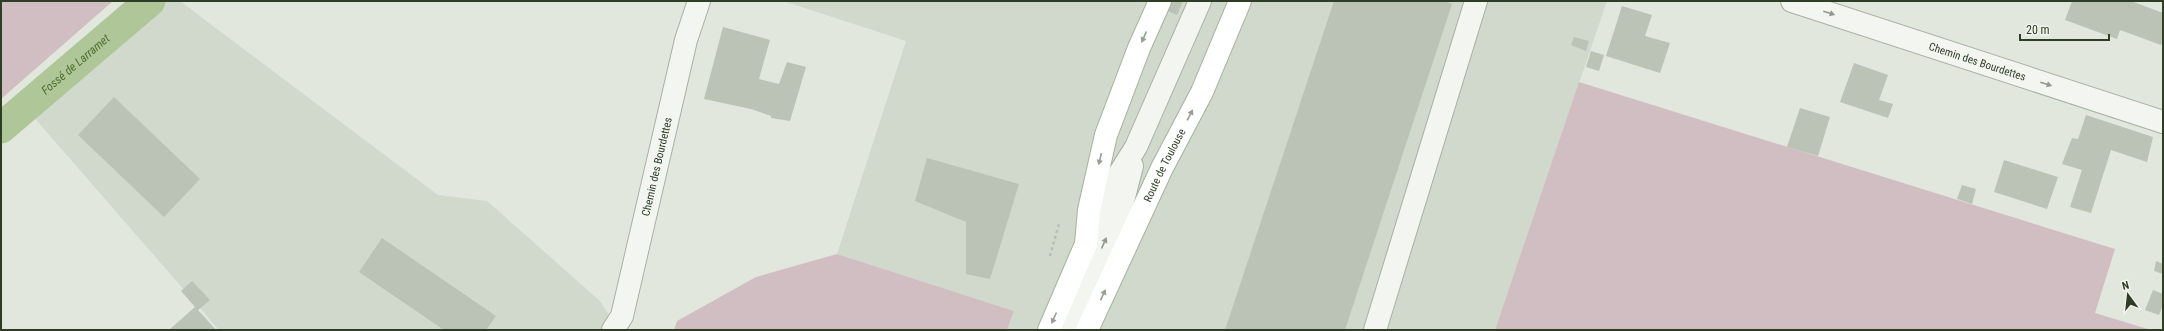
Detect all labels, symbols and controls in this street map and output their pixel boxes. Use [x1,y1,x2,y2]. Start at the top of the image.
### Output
one-way arrow [1824,10,1836,16]
scale bar [2020,16,2109,42]
text: 20 m [2026,23,2050,37]
water label: Fossé de Larramet [39,31,113,97]
one-way arrow [1141,31,1147,42]
street label: Chemin des Bourdettes [1927,40,2027,83]
one-way arrow [2040,81,2052,87]
one-way arrow [1187,109,1194,120]
street label: Chemin des Bourdettes [639,116,674,217]
street label: Route de Toulouse [1141,126,1188,204]
one-way arrow [1097,153,1103,165]
one-way arrow [1101,238,1107,249]
north arrow [2108,275,2148,315]
text: N [2121,279,2131,293]
one-way arrow [1100,289,1106,300]
one-way arrow [1051,312,1057,324]

